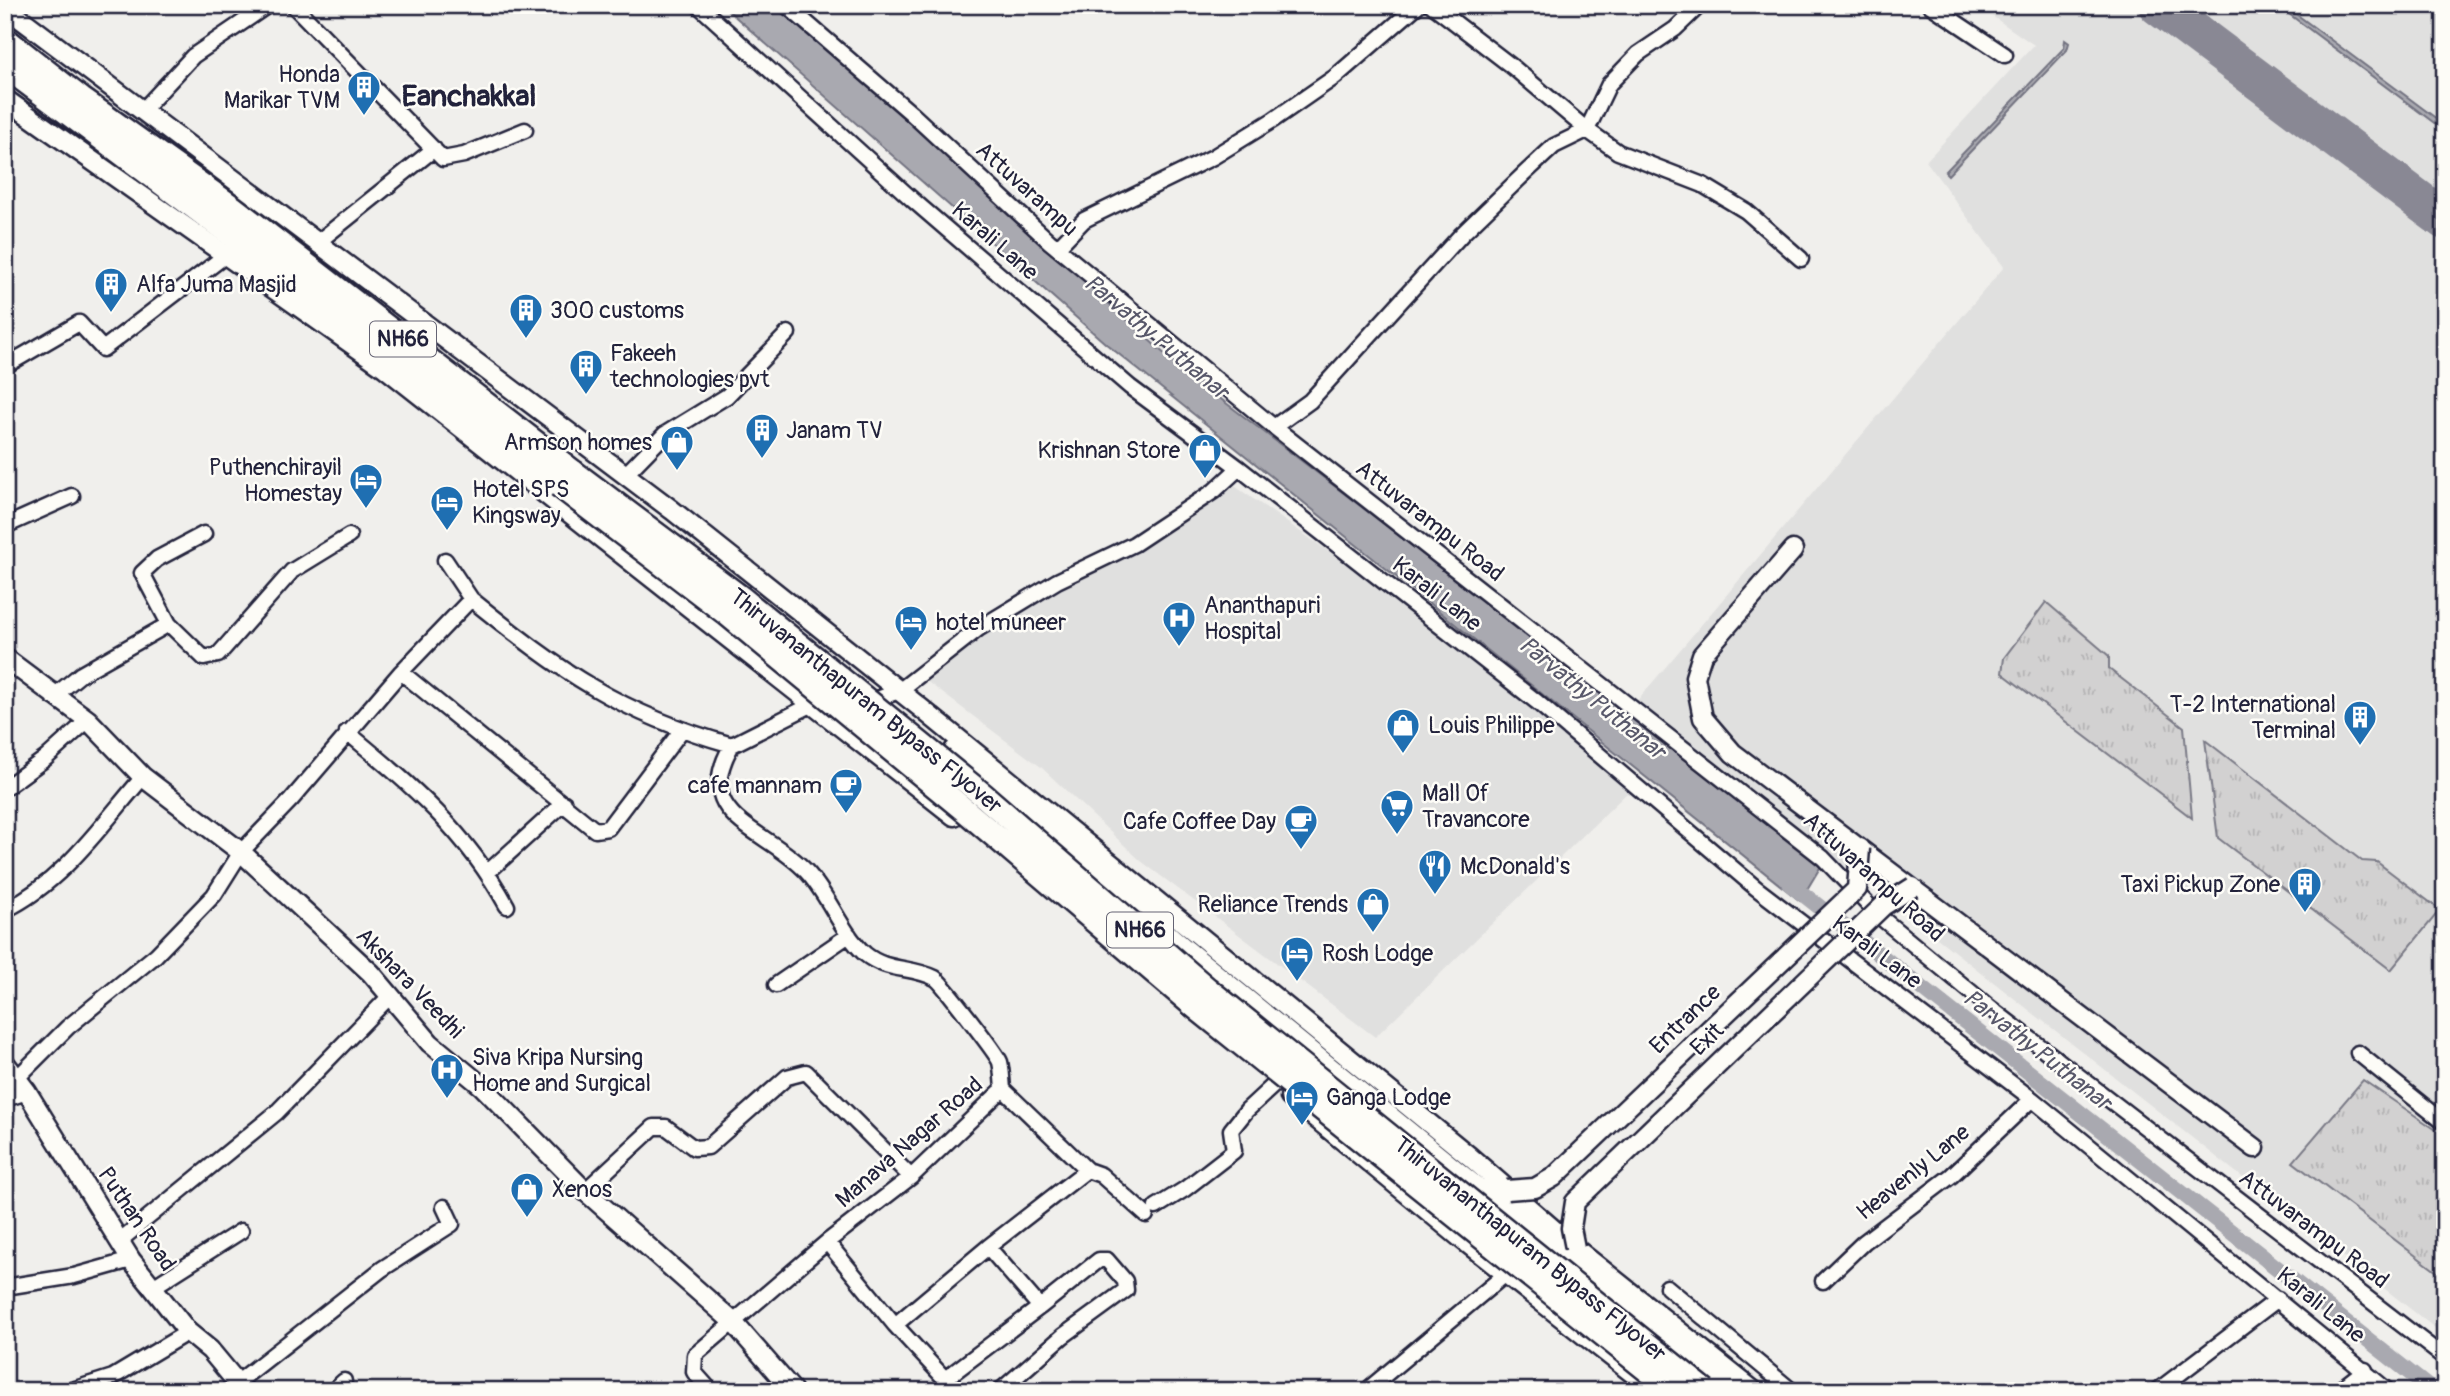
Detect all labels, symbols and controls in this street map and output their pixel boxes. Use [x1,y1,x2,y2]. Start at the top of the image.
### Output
place label: Honda Marikar TVM [224,60,340,115]
building icon: Honda Marikar TVM [345,68,383,117]
district label: Eanchakkal [402,78,537,115]
street label: Attuvarampu [970,135,1084,243]
street label: Karali Lane [946,195,1045,287]
building icon: Alfa Juma Masjid [92,265,130,314]
water label: Parvathy Puthanar [1078,268,1237,408]
place label: Alfa Juma Masjid [136,270,297,299]
building icon: 300 customs [507,291,545,340]
place label: 300 customs [550,296,684,325]
road number: NH66 [370,322,436,356]
place label: Fakeeh technologies pvt [609,339,770,394]
building icon: Fakeeh technologies pvt [567,347,605,396]
building icon: Janam TV [743,411,781,460]
place label: Janam TV [786,416,883,445]
shop icon: Armson homes [658,423,696,472]
place label: Armson homes [504,428,652,457]
shop icon: Krishnan Store [1186,431,1224,480]
place label: Krishnan Store [1038,436,1181,465]
place label: Puthenchirayil Homestay [209,453,342,508]
street label: Attuvarampu Road [1350,454,1510,588]
hotel icon: Puthenchirayil Homestay [347,461,385,510]
place label: Hotel SPS Kingsway [472,475,570,530]
hotel icon: Hotel SPS Kingsway [428,483,466,532]
street label: Karali Lane [1387,550,1488,638]
street label: Thiruvananthapuram Bypass Flyover [724,582,1008,820]
place label: Ananthapuri Hospital [1204,591,1320,646]
hospital icon: Ananthapuri Hospital [1160,599,1198,648]
hotel icon: hotel muneer [892,603,930,652]
place label: hotel muneer [936,608,1066,637]
water label: Parvathy Puthanar [1513,630,1674,768]
place label: T-2 International Terminal [2170,690,2336,745]
building icon: T-2 International Terminal [2341,698,2379,747]
shop icon: Louis Philippe [1384,706,1422,755]
place label: Louis Philippe [1428,711,1555,740]
cafe icon: cafe mannam [827,766,865,815]
place label: cafe mannam [688,771,822,800]
place label: Mall Of Travancore [1422,779,1530,834]
supermarket icon: Mall Of Travancore [1378,787,1416,836]
cafe icon: Cafe Coffee Day [1282,802,1320,851]
street label: Attuvarampu Road [1797,806,1951,948]
place label: Cafe Coffee Day [1123,807,1276,836]
restaurant icon: McDonald's [1416,847,1454,896]
place label: McDonald's [1460,852,1570,881]
building icon: Taxi Pickup Zone [2286,865,2324,914]
place label: Taxi Pickup Zone [2121,870,2281,899]
shop icon: Reliance Trends [1354,885,1392,934]
place label: Reliance Trends [1197,890,1348,919]
street label: Karali Lane [1826,909,1928,996]
road number: NH66 [1107,912,1173,948]
street label: Akshara Veedhi [350,921,470,1045]
hotel icon: Rosh Lodge [1278,934,1316,983]
place label: Rosh Lodge [1322,939,1434,968]
street label: Entrance [1643,977,1727,1060]
water label: Parvathy Puthanar [1957,983,2119,1119]
street label: Exit [1684,1016,1730,1062]
place label: Siva Kripa Nursing Home and Surgical [472,1043,651,1098]
hospital icon: Siva Kripa Nursing Home and Surgical [428,1051,466,1100]
street label: Manava Nagar Road [829,1070,989,1214]
hotel icon: Ganga Lodge [1283,1078,1321,1127]
place label: Ganga Lodge [1326,1083,1452,1112]
street label: Heavenly Lane [1850,1117,1976,1227]
street label: Thiruvananthapuram Bypass Flyover [1388,1130,1672,1368]
street label: Puthan Road [91,1161,183,1277]
street label: Attuvarampu Road [2233,1163,2395,1295]
shop icon: Xenos [508,1170,546,1219]
place label: Xenos [552,1175,612,1204]
street label: Karali Lane [2271,1261,2372,1350]

